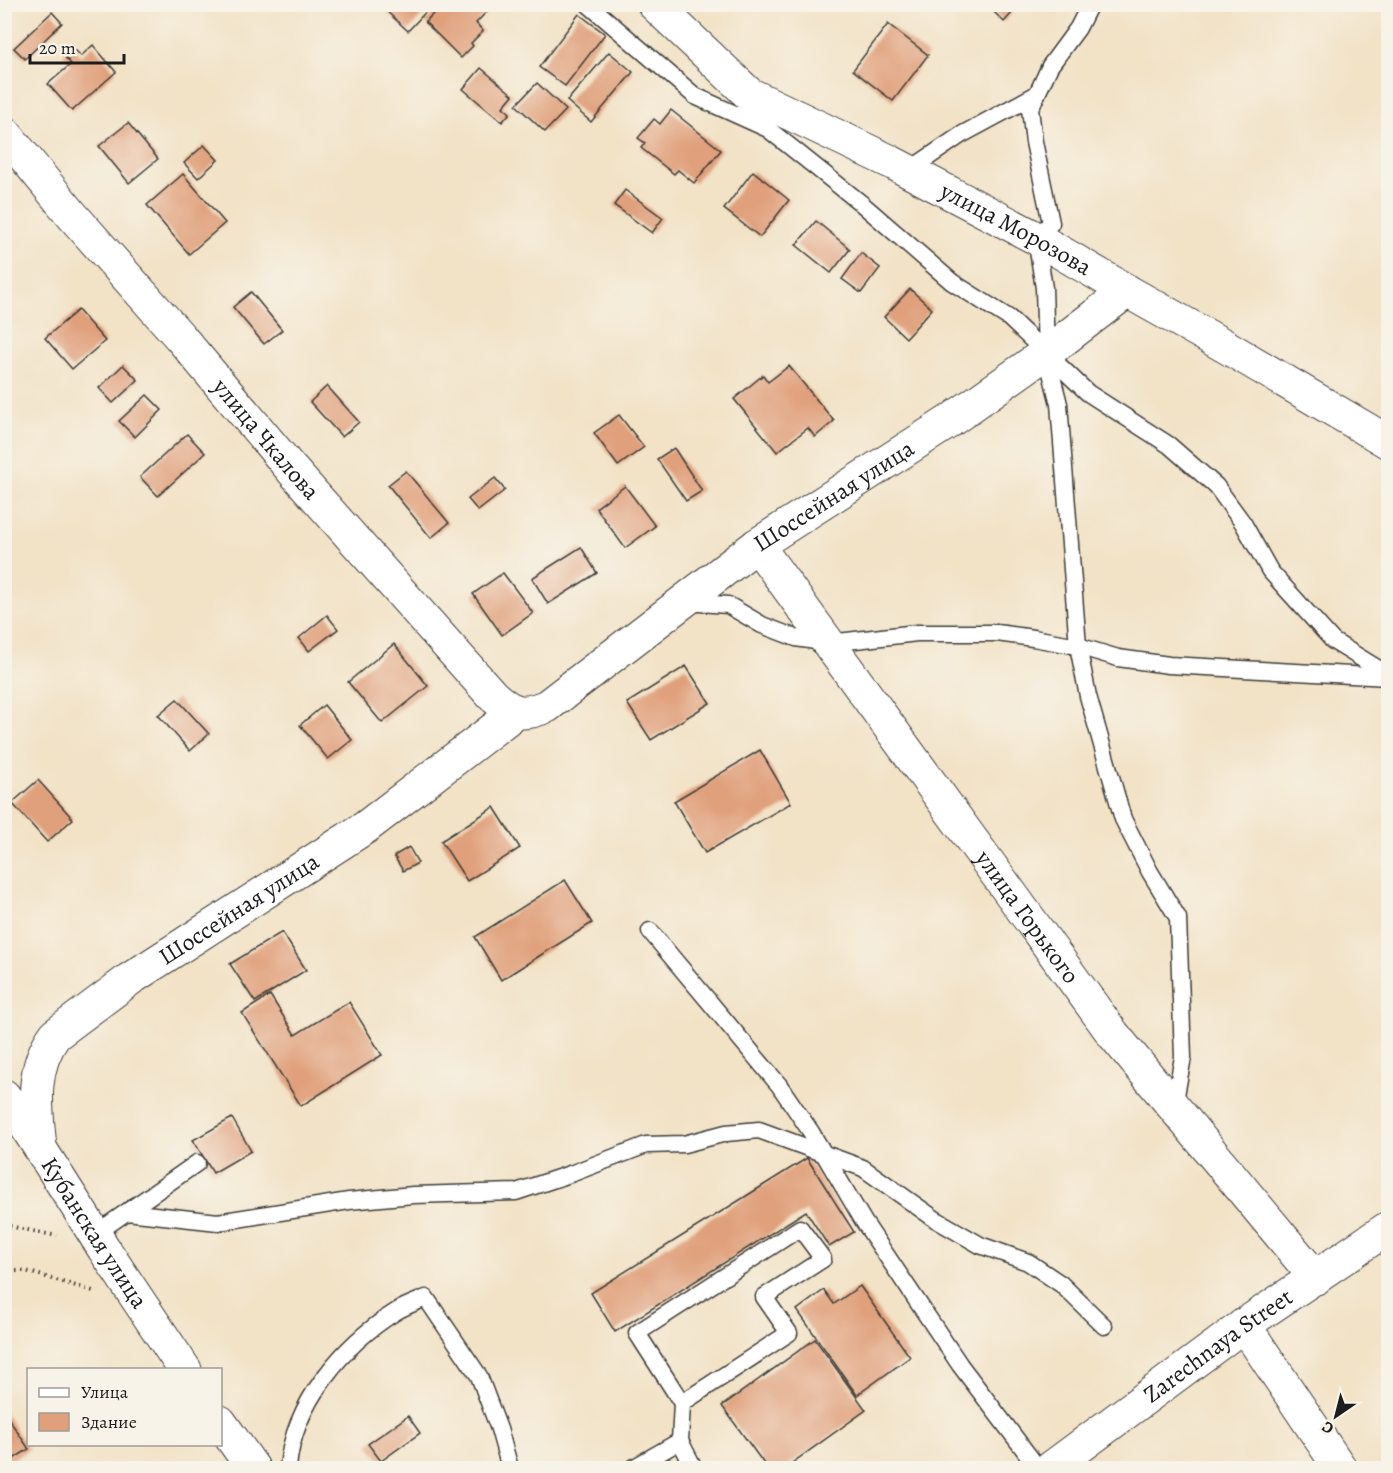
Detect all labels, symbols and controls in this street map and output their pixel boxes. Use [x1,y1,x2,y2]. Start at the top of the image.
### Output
scale bar [30,27,124,65]
text: 20 m [39,36,76,60]
street label: улица Морозова [934,174,1098,283]
street label: улица Чкалова [205,371,327,507]
street label: Шоссейная улица [747,432,920,559]
street label: улица Горького [968,843,1087,990]
street label: Шоссейная улица [152,845,325,972]
street label: Кубанская улица [34,1151,155,1315]
street label: Zarechnaya Street [1137,1281,1299,1410]
legend [27,1368,222,1446]
text: Улица [81,1380,129,1404]
north arrow [1306,1386,1366,1446]
text: Здание [81,1410,137,1434]
text: С [1318,1416,1338,1439]

